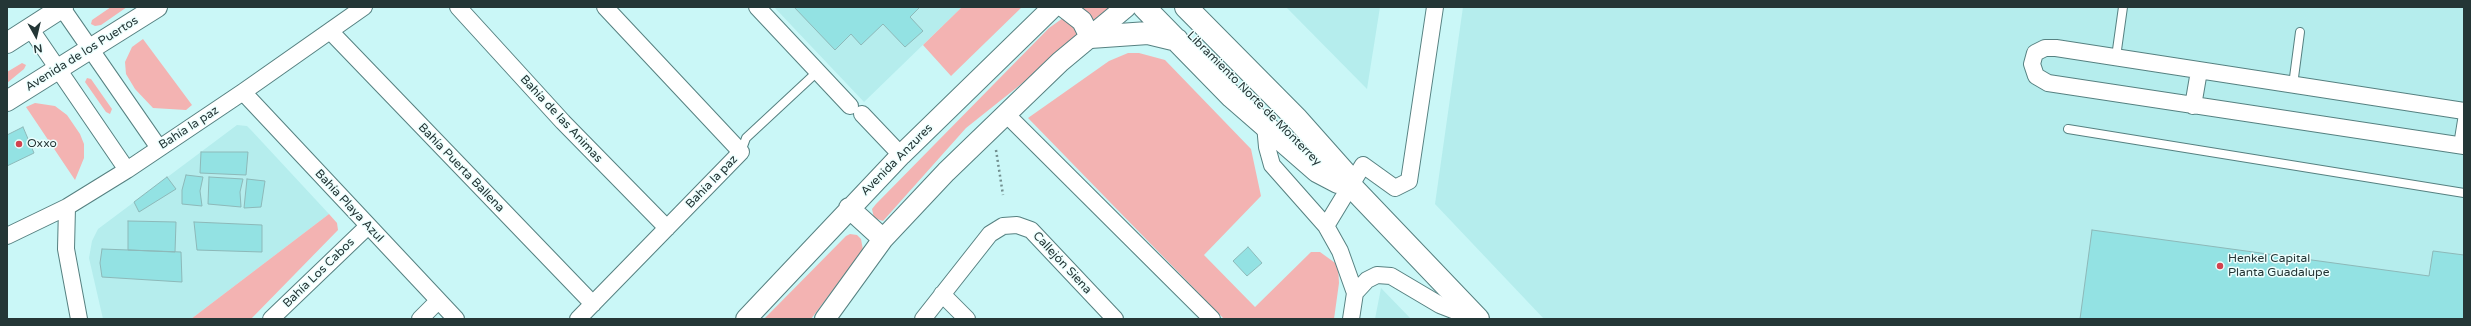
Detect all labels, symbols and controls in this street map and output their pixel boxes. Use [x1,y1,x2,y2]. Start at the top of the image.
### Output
street label: Avenida de los Puertos [23,13,141,95]
north arrow [16,16,56,56]
street label: Libramiento Norte de Monterrey [1184,29,1324,169]
text: N [32,41,43,55]
street label: Bahía de las Animas [517,72,605,166]
street label: Bahía la paz [156,103,222,153]
street label: Bahía Puerta Ballena [415,120,507,216]
street label: Avenida Anzures [858,121,936,199]
place label: Oxxo [27,137,57,151]
marker: Oxxo [14,139,24,149]
street label: Bahía la paz [683,152,741,212]
street label: Bahía Playa Azul [312,167,386,245]
street label: Callejón Siena [1030,229,1094,297]
street label: Bahía Los Cabos [280,235,358,311]
place label: Henkel Capital Planta Guadalupe [2228,252,2329,280]
marker: Henkel Capital Planta Guadalupe [2215,261,2225,271]

